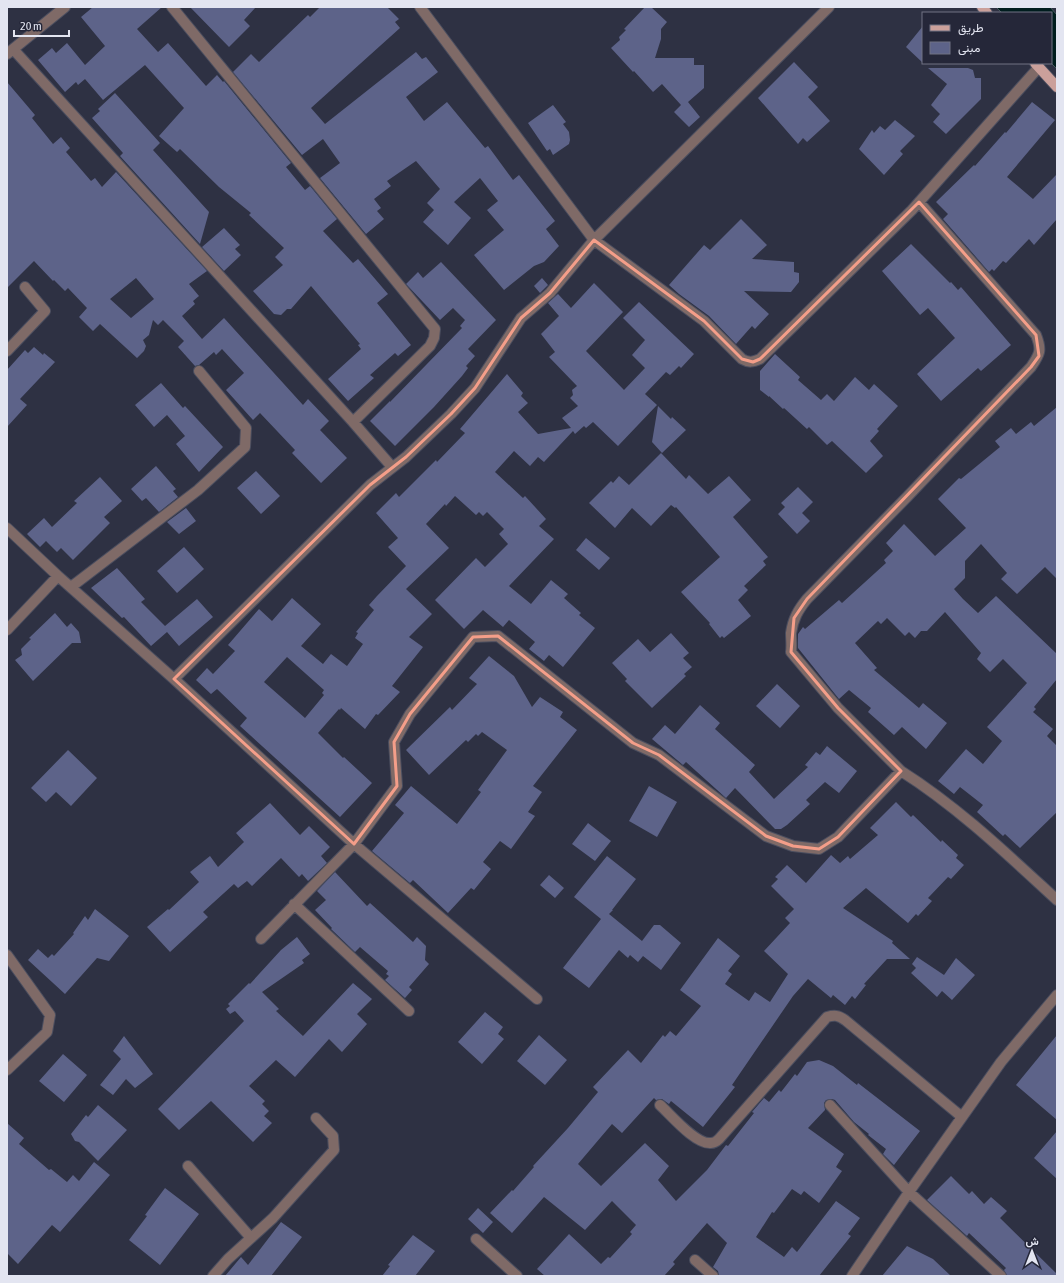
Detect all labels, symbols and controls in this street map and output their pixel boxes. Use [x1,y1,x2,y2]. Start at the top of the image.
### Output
scale bar [14,12,69,38]
legend [922,12,1052,64]
text: 20 m [20,19,42,33]
text: طريق [958,21,984,36]
text: مبنى [958,41,980,56]
north arrow [1012,1231,1052,1271]
text: ش [1025,1235,1039,1248]

